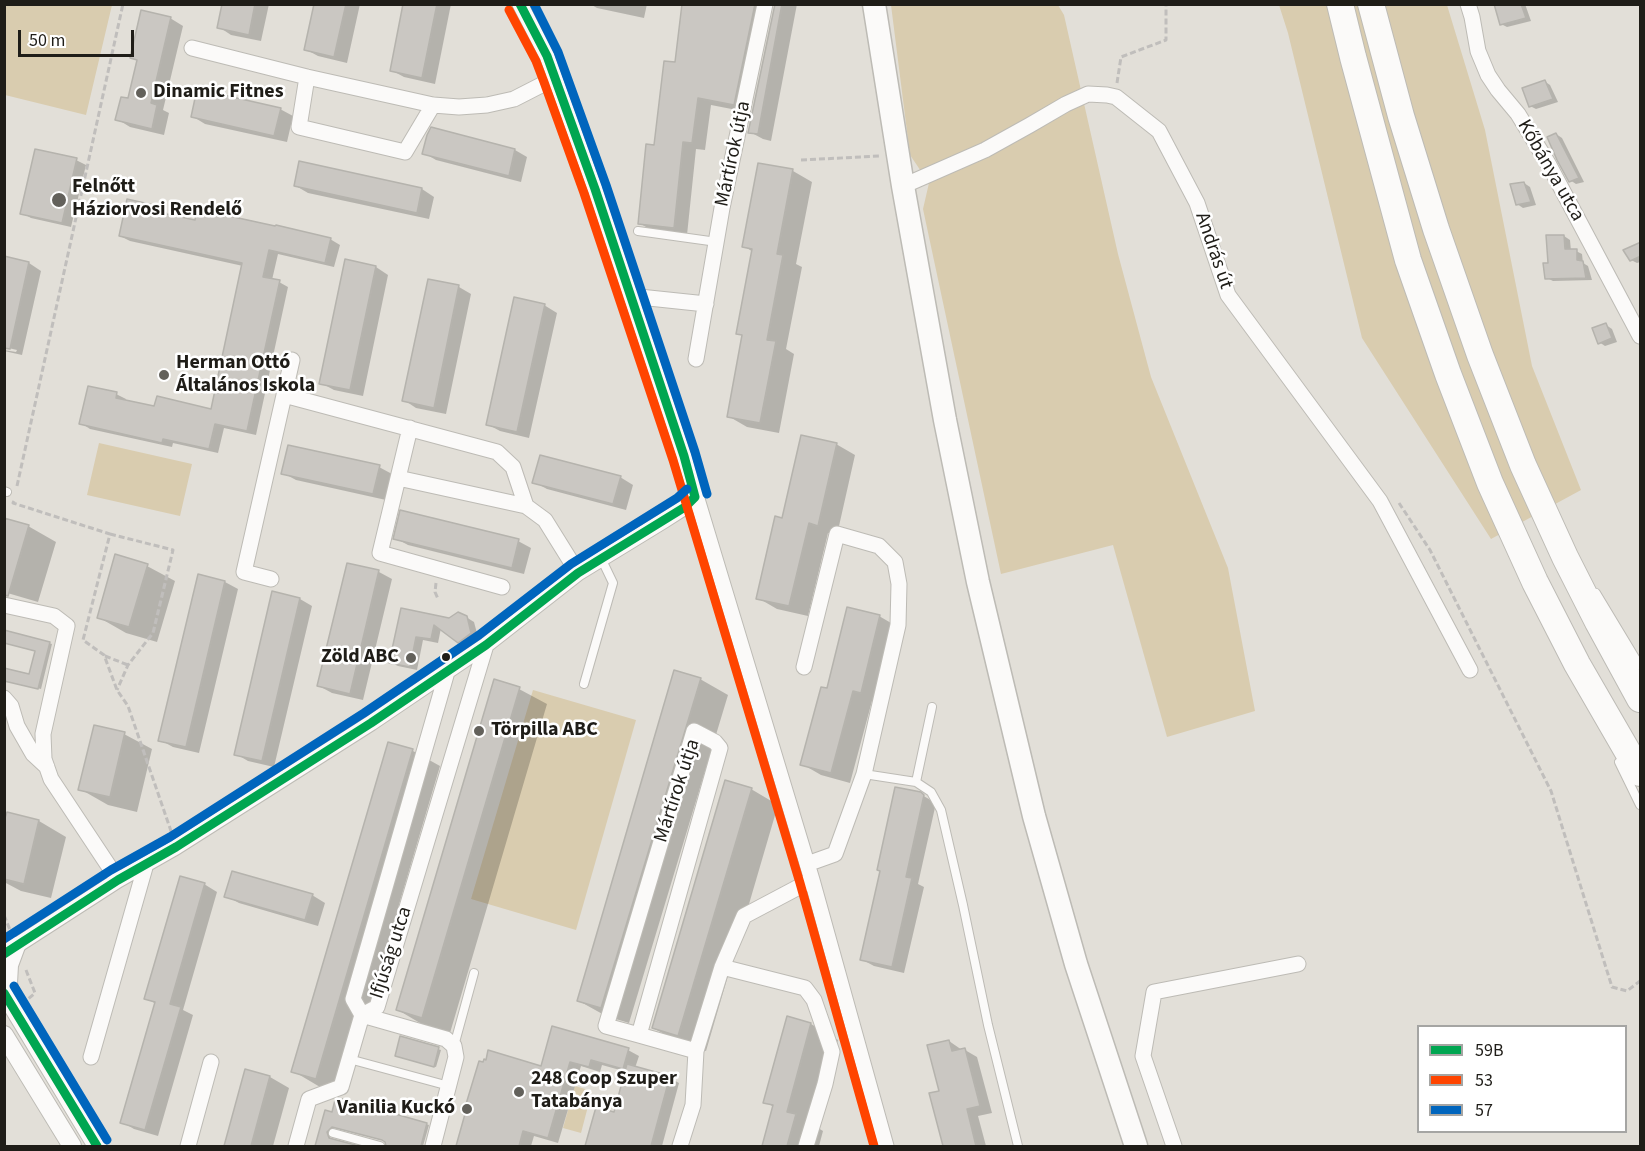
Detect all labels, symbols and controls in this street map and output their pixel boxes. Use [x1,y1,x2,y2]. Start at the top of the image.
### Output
scale bar [21,18,136,56]
text: 50 m [29,28,65,53]
place label: Dinamic Fitnes [153,81,284,105]
marker: Dinamic Fitnes [134,86,148,100]
street label: Mártírok útja [711,99,757,209]
street label: Kőbánya utca [1511,116,1589,226]
place label: Felnőtt Háziorvosi Rendelő [72,176,242,223]
marker: Felnőtt Háziorvosi Rendelő [50,191,68,209]
street label: András út [1189,210,1237,292]
place label: Herman Ottó Általános Iskola [176,352,315,399]
marker: Herman Ottó Általános Iskola [157,368,171,382]
place label: Zöld ABC [321,646,399,670]
marker: Zöld ABC [404,651,418,665]
unlabelled marker [440,651,452,663]
place label: Törpilla ABC [491,719,598,743]
marker: Törpilla ABC [472,724,486,738]
street label: Mártírok útja [650,736,706,846]
street label: Ifjúság utca [366,904,418,1002]
legend [1417,1025,1627,1133]
text: 59B [1475,1038,1503,1063]
place label: 248 Coop Szuper Tatabánya [531,1068,677,1115]
text: 53 [1475,1068,1493,1093]
marker: 248 Coop Szuper Tatabánya [512,1085,526,1099]
place label: Vanilia Kuckó [337,1097,455,1121]
text: 57 [1475,1098,1493,1123]
marker: Vanilia Kuckó [460,1102,474,1116]

